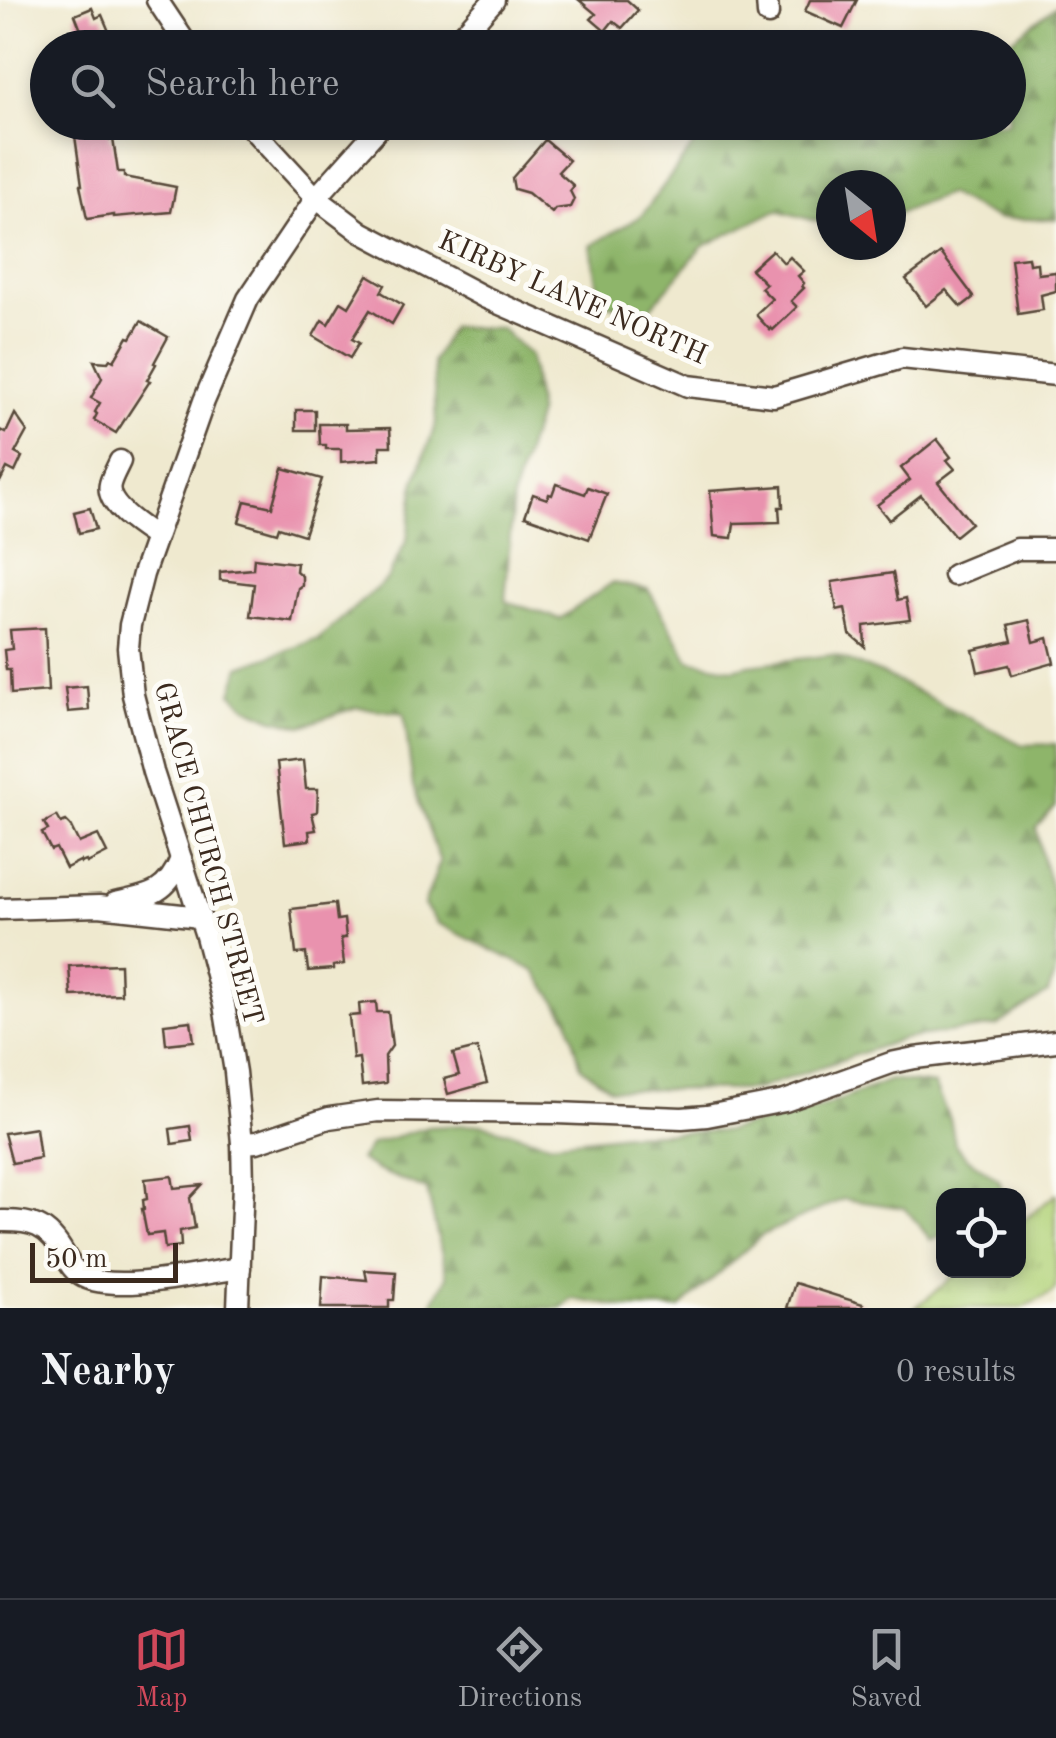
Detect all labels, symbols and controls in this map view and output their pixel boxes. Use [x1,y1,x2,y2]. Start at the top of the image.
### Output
search box [30,30,1026,140]
icon: search [65,58,120,113]
text: Search here [145,66,340,104]
north arrow [816,170,906,260]
street label: KIRBY LANE NORTH [433,227,711,371]
street label: GRACE CHURCH STREET [148,680,266,1028]
map controls [936,1188,1026,1278]
button: locate [936,1188,1026,1278]
scale bar [30,1238,178,1282]
text: 50 m [45,1246,108,1274]
text: Nearby [40,1352,176,1394]
text: 0 results [896,1357,1016,1389]
tab: Map [134,1622,189,1717]
tab: Directions [458,1622,582,1717]
tab: Saved [850,1622,922,1717]

